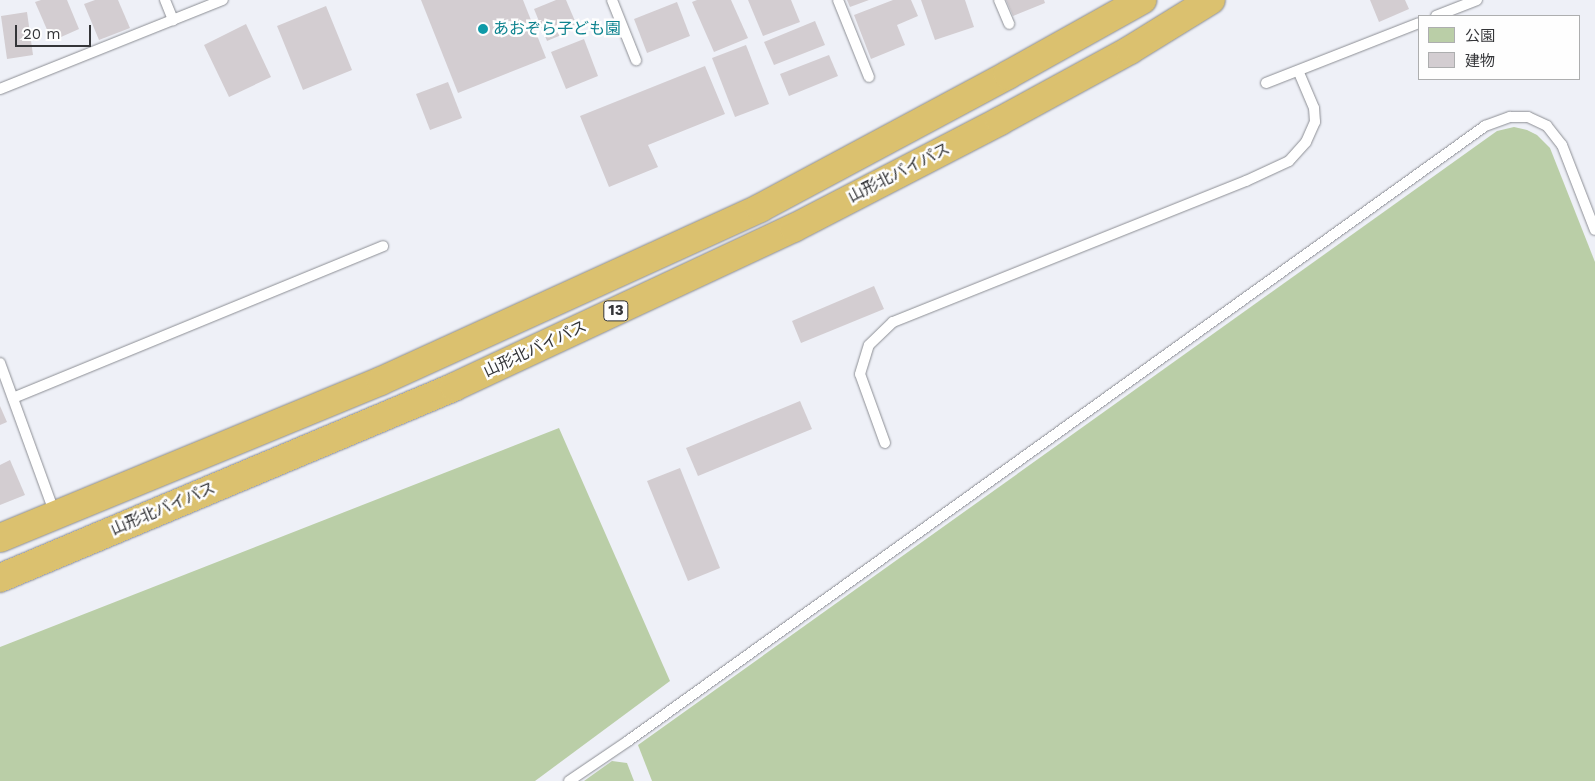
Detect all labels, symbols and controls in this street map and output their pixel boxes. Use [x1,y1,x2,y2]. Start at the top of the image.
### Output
scale bar [18,15,94,47]
legend [1418,15,1580,80]
place label: あおぞら子ども園 [493,19,621,39]
marker: あおぞら子ども園 [477,23,489,35]
text: 20 m [23,25,61,43]
text: 公園 [1465,27,1495,45]
text: 建物 [1465,52,1495,70]
street label: 山形北バイパス [845,139,953,207]
road number: 13 [602,298,630,324]
street label: 山形北バイパス [480,317,590,381]
street label: 山形北バイパス [108,478,218,540]

